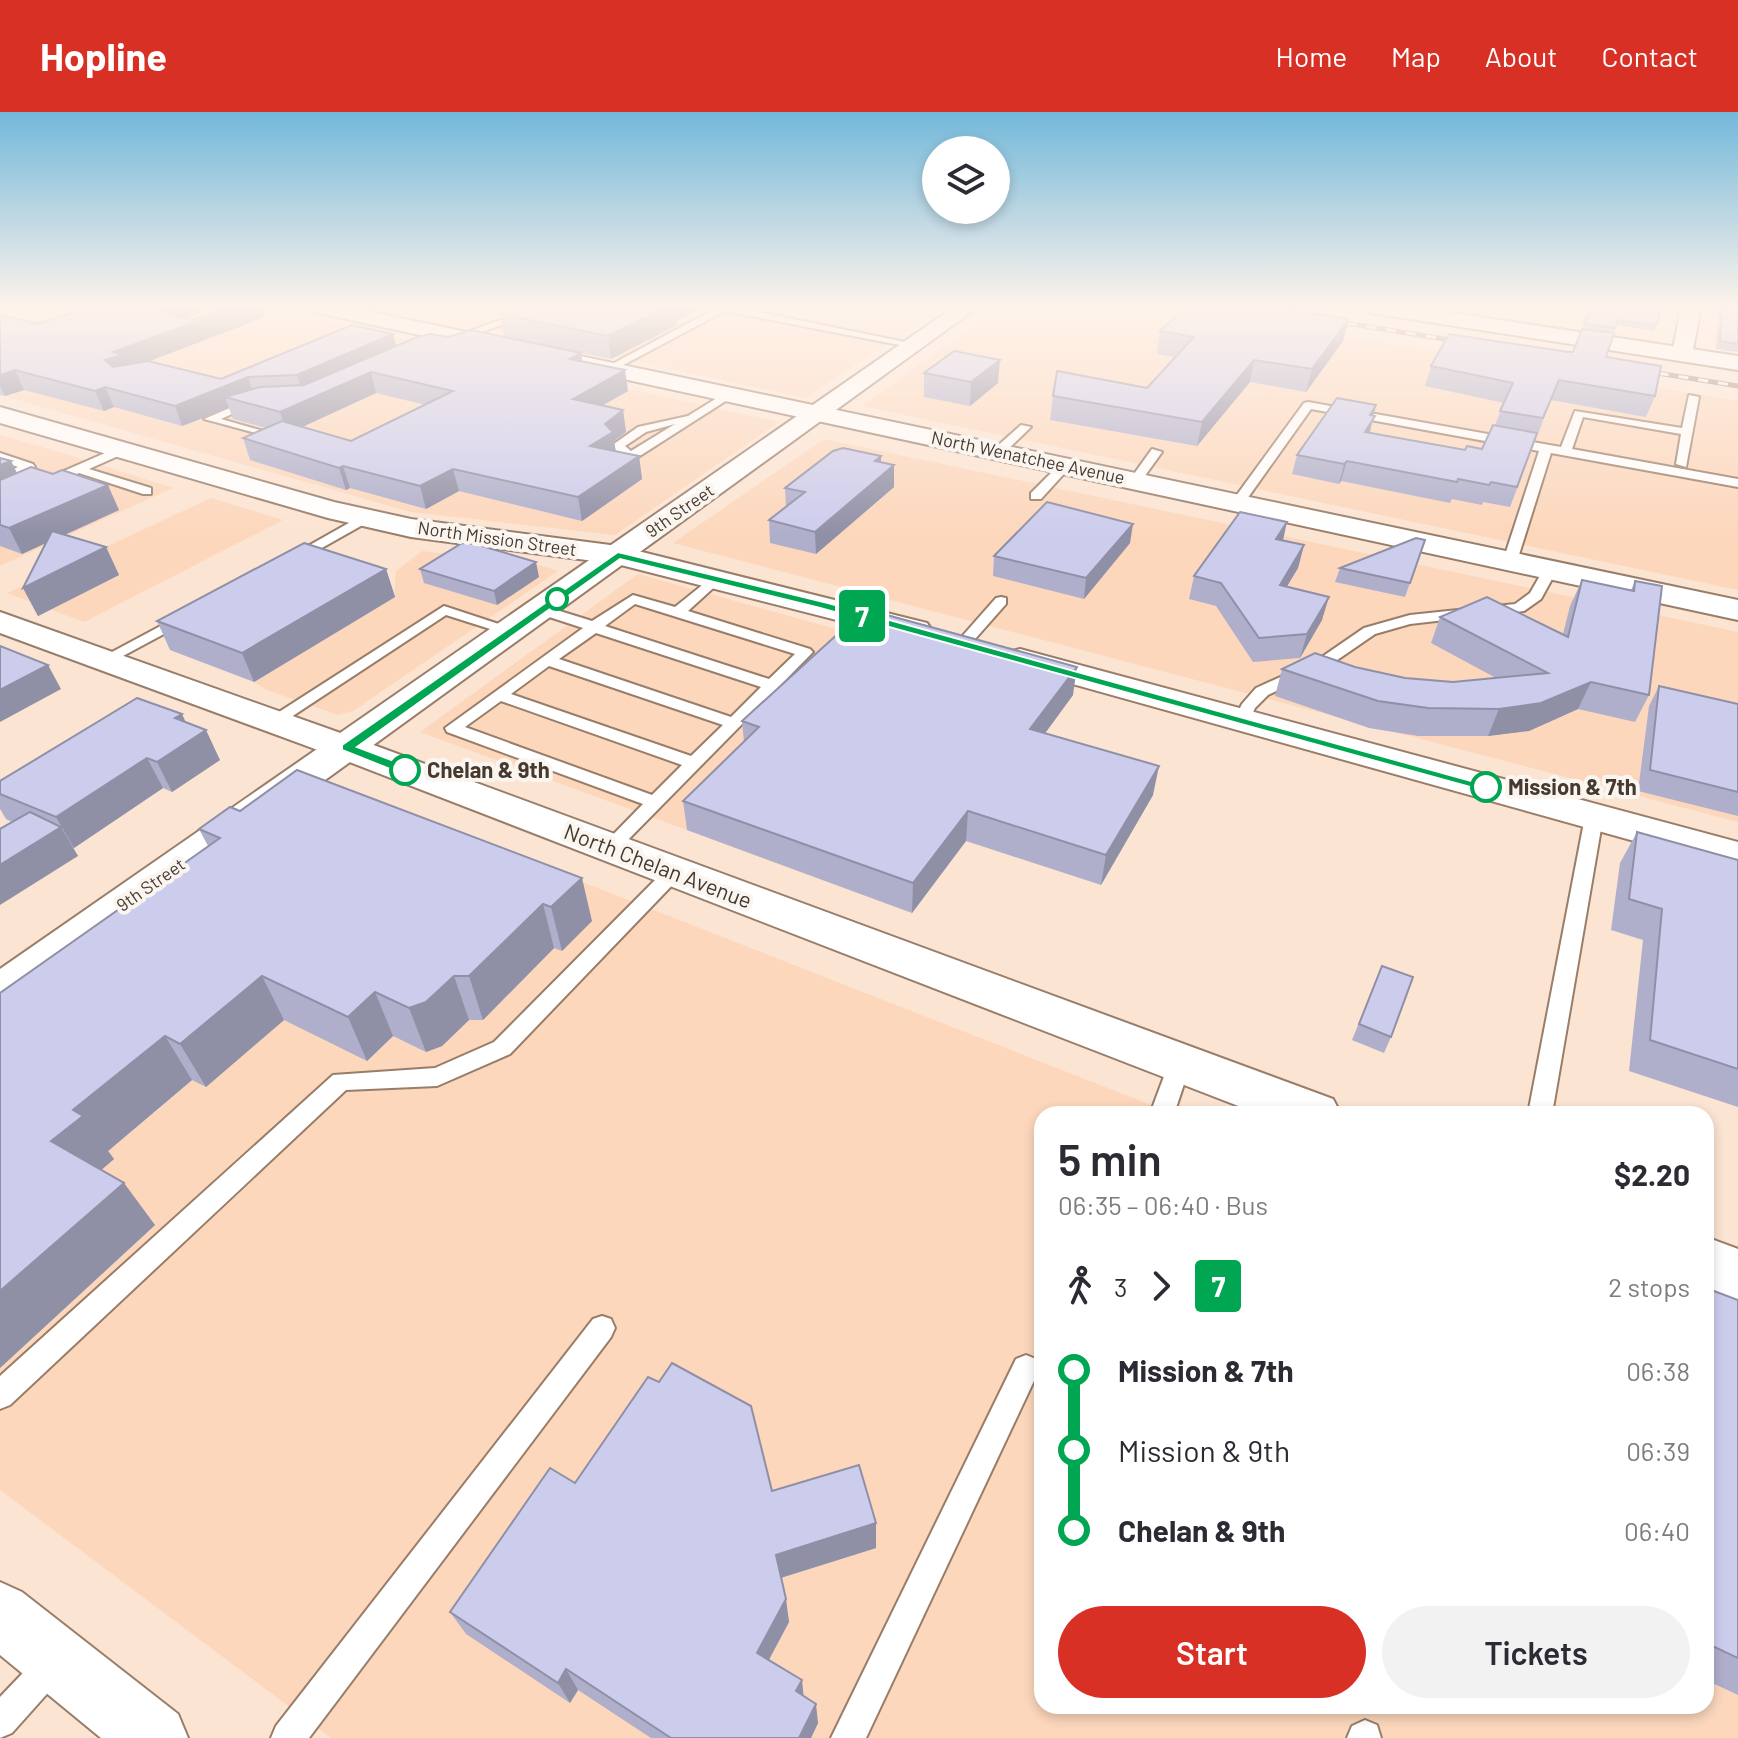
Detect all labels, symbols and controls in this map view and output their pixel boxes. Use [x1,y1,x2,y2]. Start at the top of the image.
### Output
text: Hopline [40,33,167,79]
text: Home [1276,39,1347,73]
text: Map [1391,39,1441,73]
text: About [1485,39,1557,73]
text: Contact [1601,39,1698,73]
map controls [922,136,1010,224]
button: layers [922,136,1010,224]
street label: North Wenatchee Avenue [929,426,1127,488]
street label: 9th Street [641,479,718,542]
street label: North Mission Street [416,516,578,560]
unlabelled marker [546,588,568,610]
line badge: 7 [836,590,888,642]
text: 7 [855,599,869,633]
marker: Chelan & 9th [390,755,420,785]
place label: Chelan & 9th [427,756,550,782]
marker: Mission & 7th [1471,772,1501,802]
place label: Mission & 7th [1508,773,1637,799]
street label: North Chelan Avenue [561,817,756,913]
street label: 9th Street [112,853,189,916]
text: 5 min [1058,1132,1162,1185]
text: $2.20 [1614,1156,1690,1192]
text: 06:35 – 06:40 · Bus [1058,1189,1268,1220]
icon: walk [1058,1264,1102,1308]
icon: forward [1139,1264,1183,1308]
text: 7 [1211,1269,1225,1303]
text: 3 [1114,1271,1127,1302]
text: 2 stops [1608,1271,1690,1302]
text: Mission & 7th [1118,1352,1294,1388]
text: 06:38 [1626,1355,1690,1386]
text: Mission & 9th [1118,1432,1290,1468]
text: 06:39 [1626,1435,1690,1466]
text: Chelan & 9th [1118,1512,1285,1548]
text: 06:40 [1624,1515,1690,1546]
button: Start [1058,1606,1366,1698]
button: Tickets [1382,1606,1690,1698]

